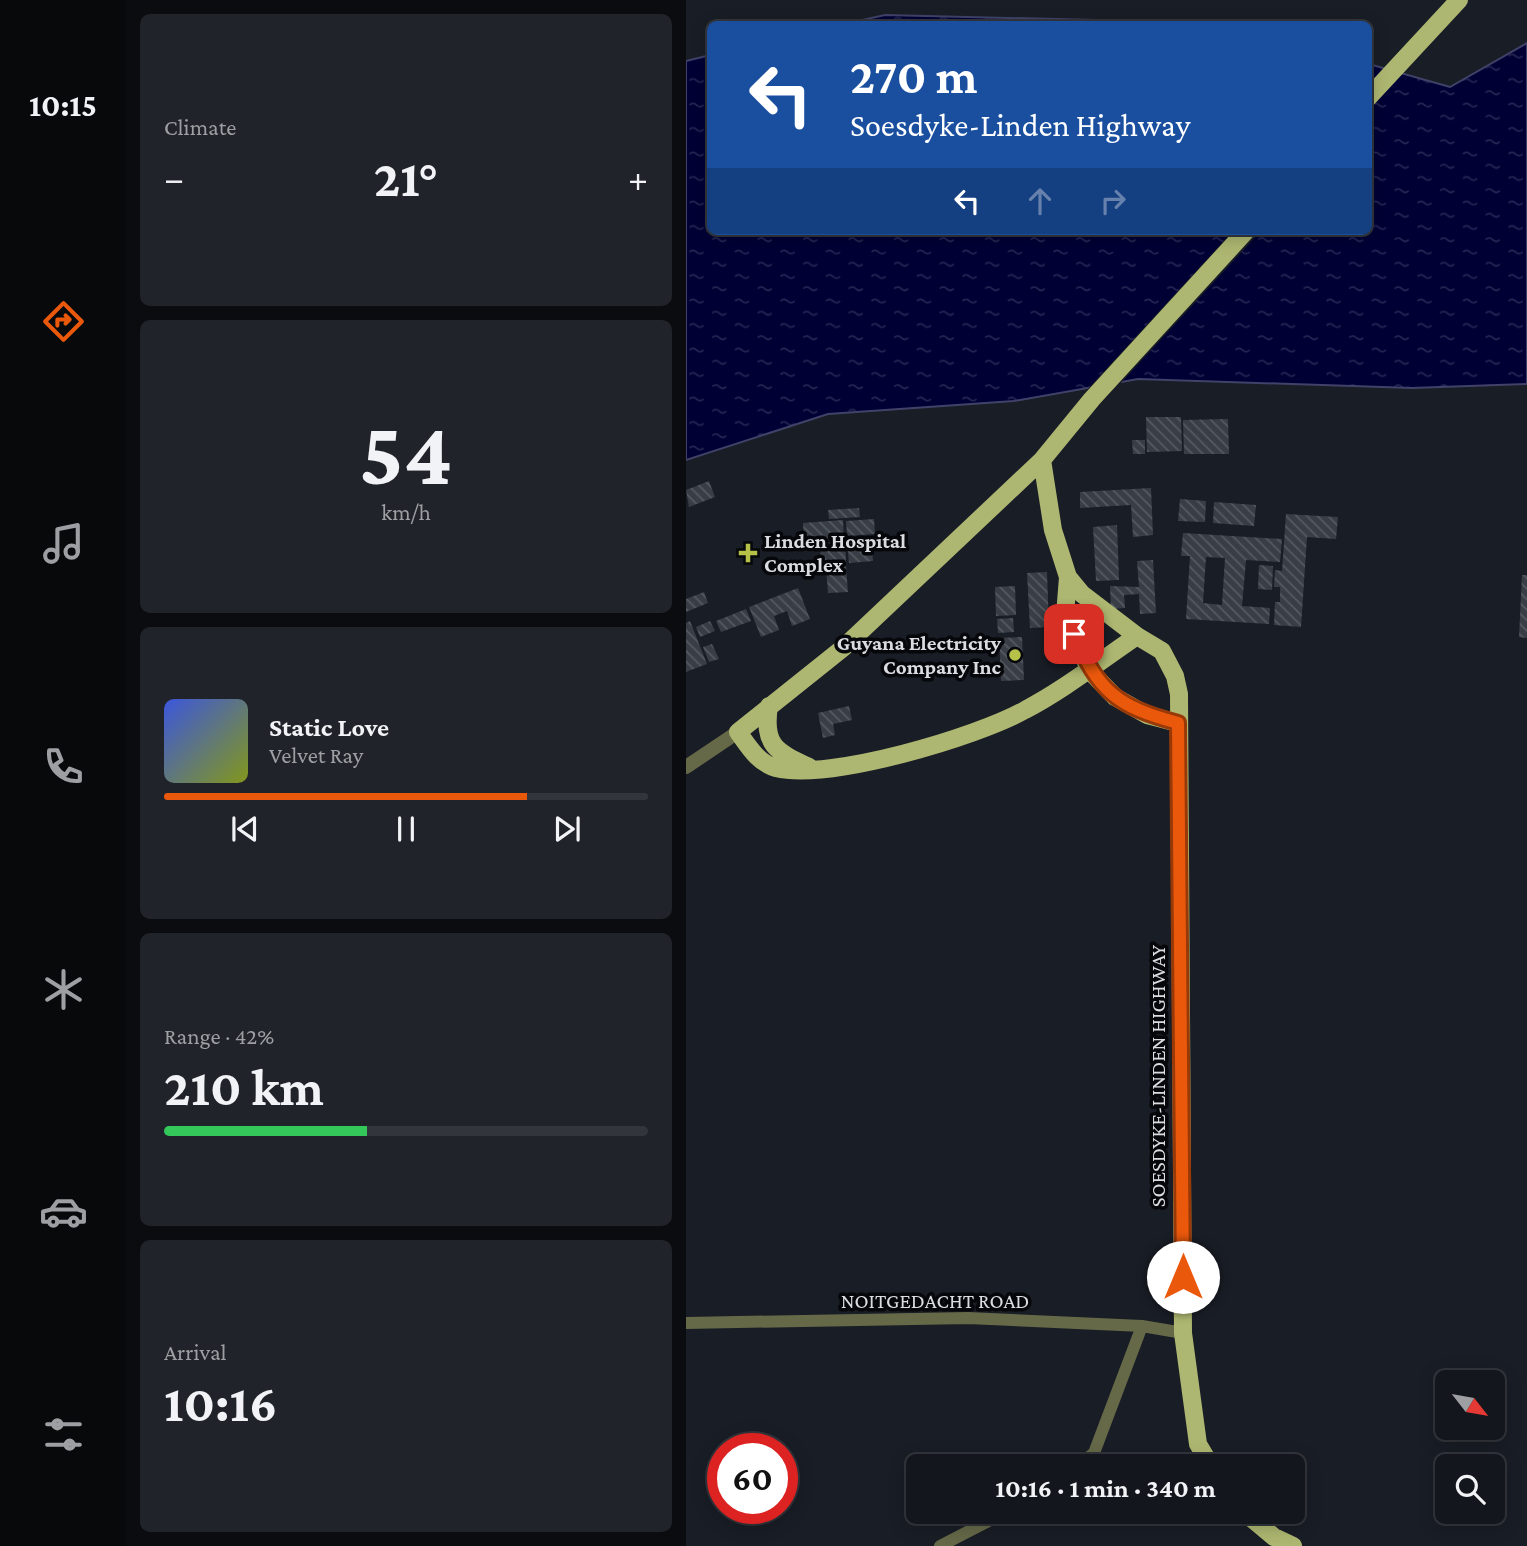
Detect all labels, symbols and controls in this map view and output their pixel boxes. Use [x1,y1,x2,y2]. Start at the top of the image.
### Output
icon: left [735,49,826,140]
text: 270 m [850,49,978,104]
text: 10:15 [29,87,97,123]
text: Soesdyke-Linden Highway [850,107,1190,143]
text: Climate [164,114,236,140]
text: 21° [374,149,438,207]
text: − [164,157,184,199]
text: + [628,157,648,199]
icon: left [948,182,986,220]
icon: ahead [1021,182,1059,220]
icon: right [1094,182,1132,220]
icon: directions [39,297,88,346]
text: 54 [359,402,453,504]
text: km/h [381,499,431,525]
icon: music [39,519,88,568]
place label: Linden Hospital Complex [764,529,906,577]
marker: Linden Hospital Complex [738,543,758,563]
pin [1044,604,1104,664]
icon: arrive [1055,615,1093,653]
place label: Guyana Electricity Company Inc [837,631,1002,679]
marker: Guyana Electricity Company Inc [1007,647,1023,663]
text: Static Love [269,713,389,742]
icon: phone [39,742,88,791]
text: Velvet Ray [269,742,363,768]
icon: previous [226,810,264,848]
icon: pause [387,810,425,848]
icon: next [548,810,586,848]
street label: SOESDYKE-LINDEN HIGHWAY [1146,944,1170,1207]
icon: climate [39,965,88,1014]
text: Range · 42% [164,1023,274,1049]
text: 210 km [164,1058,324,1116]
icon: car [39,1187,88,1236]
position arrow [1146,1240,1220,1314]
street label: NOITGEDACHT ROAD [841,1289,1029,1313]
text: Arrival [164,1339,227,1365]
north arrow [1435,1370,1505,1440]
map controls [1435,1370,1505,1524]
text: 10:16 [164,1374,277,1432]
icon: filters [39,1410,88,1459]
speed limit sign: 60 [707,1433,798,1524]
button: search [1435,1454,1505,1524]
text: 10:16 · 1 min · 340 m [995,1474,1216,1503]

